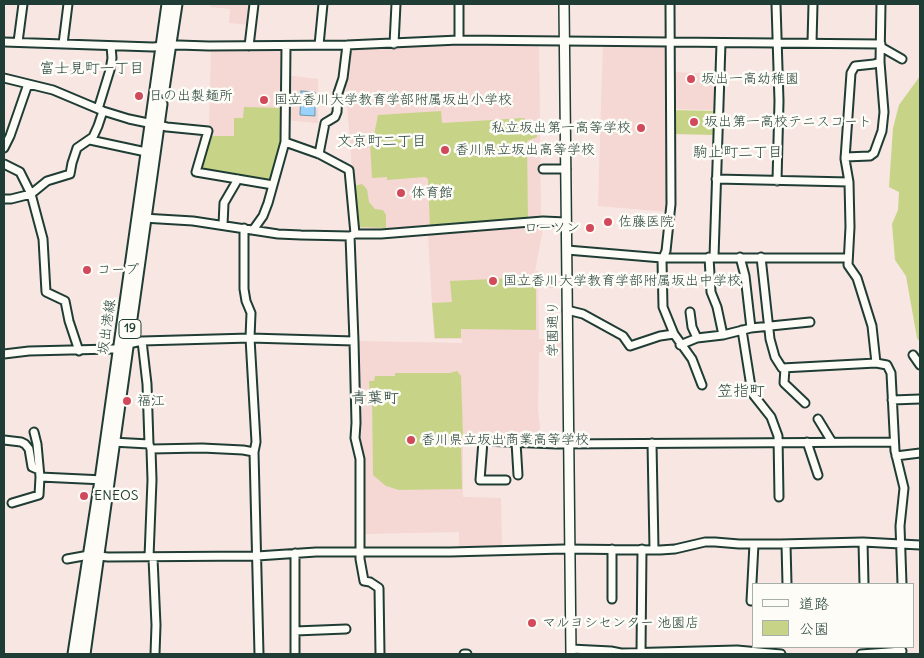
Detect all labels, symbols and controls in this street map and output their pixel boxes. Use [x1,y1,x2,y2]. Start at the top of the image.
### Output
district label: 富士見町一丁目 [40,60,144,78]
place label: 坂出一高幼稚園 [701,71,799,87]
marker: 坂出一高幼稚園 [685,73,697,85]
place label: 日の出製麺所 [149,88,233,104]
marker: 日の出製麺所 [133,90,145,102]
place label: 国立香川大学教育学部附属坂出小学校 [274,92,512,108]
marker: 国立香川大学教育学部附属坂出小学校 [258,94,270,106]
place label: 坂出第一高校テニスコート [704,114,872,130]
marker: 坂出第一高校テニスコート [688,116,700,128]
place label: 私立坂出第一高等学校 [491,120,631,136]
marker: 私立坂出第一高等学校 [635,122,647,134]
district label: 文京町二丁目 [337,133,427,151]
place label: 香川県立坂出高等学校 [455,142,595,158]
marker: 香川県立坂出高等学校 [439,144,451,156]
district label: 駒止町二丁目 [693,144,783,162]
place label: 体育館 [411,185,453,201]
marker: 体育館 [395,187,407,199]
place label: 佐藤医院 [618,214,674,230]
marker: 佐藤医院 [602,216,614,228]
place label: ローソン [524,220,580,236]
marker: ローソン [584,222,596,234]
place label: コープ [97,262,139,278]
marker: コープ [81,264,93,276]
place label: 国立香川大学教育学部附属坂出中学校 [503,273,741,289]
marker: 国立香川大学教育学部附属坂出中学校 [487,275,499,287]
street label: 坂出港線 [95,298,119,356]
street label: 学園通り [545,301,561,357]
road number: 19 [119,320,141,338]
district label: 笠指町 [717,381,765,401]
district label: 青葉町 [351,388,399,408]
place label: 福江 [137,393,165,409]
marker: 福江 [121,395,133,407]
place label: 香川県立坂出商業高等学校 [421,432,589,448]
marker: 香川県立坂出商業高等学校 [405,434,417,446]
place label: ENEOS [94,488,139,504]
marker: ENEOS [78,490,90,502]
legend [752,583,914,648]
text: 道路 [799,594,829,613]
place label: マルヨシセンター 池園店 [542,615,699,631]
marker: マルヨシセンター 池園店 [526,617,538,629]
text: 公園 [799,619,829,638]

